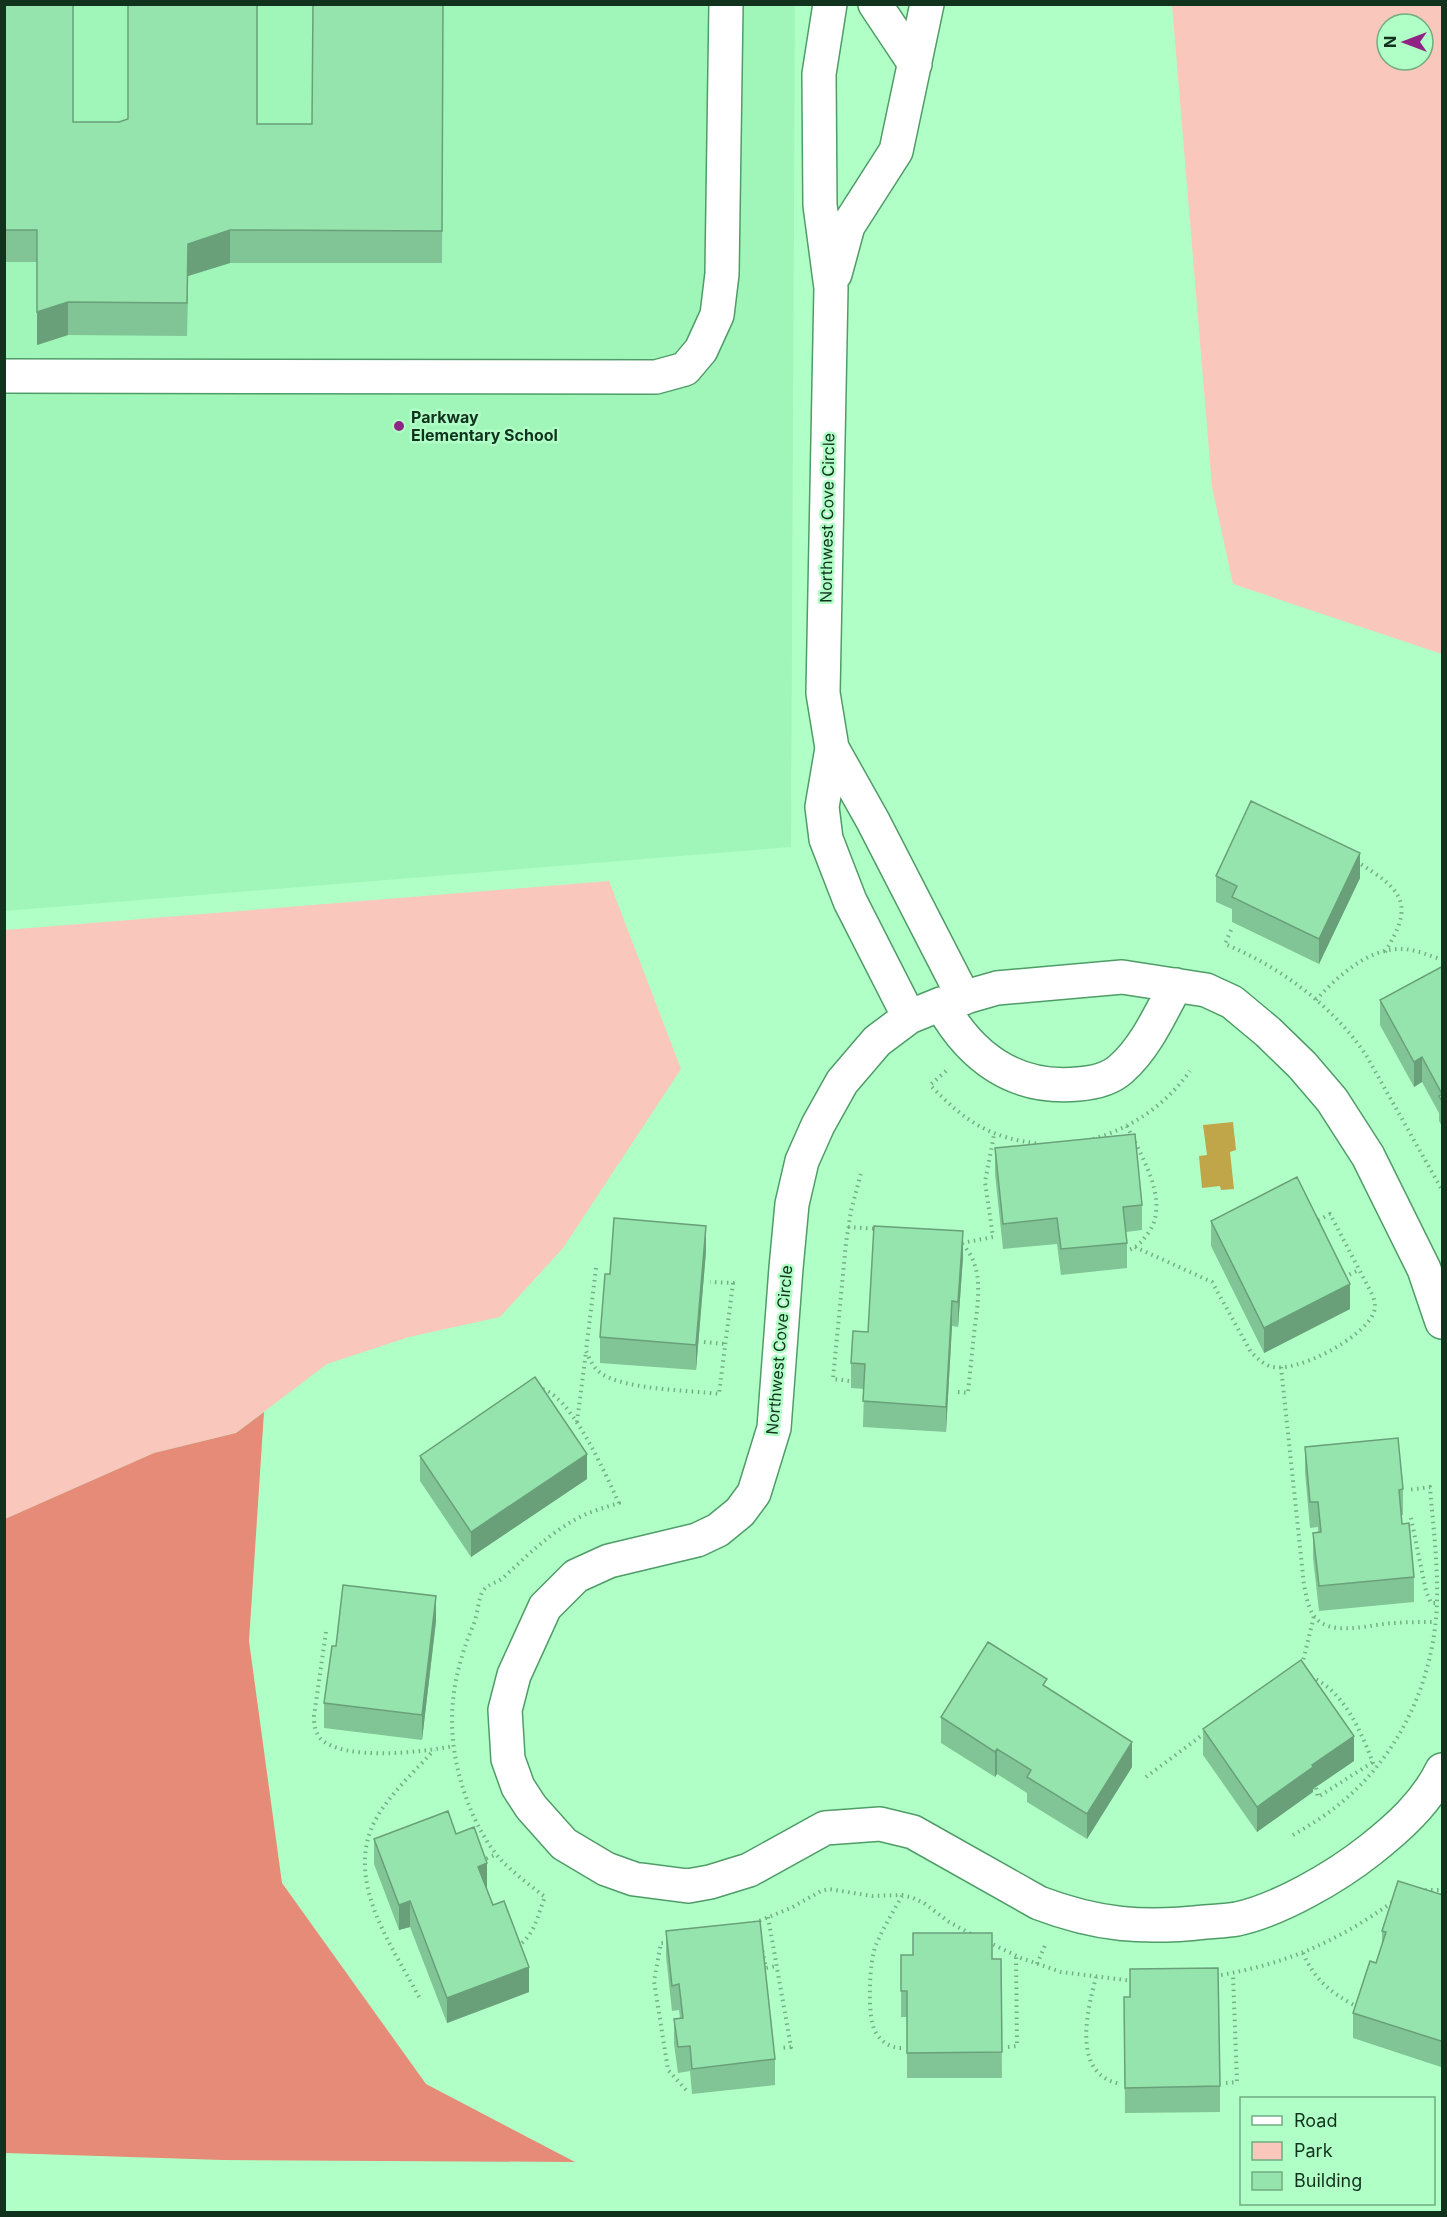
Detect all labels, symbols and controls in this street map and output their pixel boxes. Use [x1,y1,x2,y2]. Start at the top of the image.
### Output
north arrow [1375,12,1435,72]
text: N [1380,36,1400,48]
place label: Parkway Elementary School [411,407,558,445]
marker: Parkway Elementary School [392,419,406,433]
street label: Northwest Cove Circle [816,433,838,603]
street label: Northwest Cove Circle [762,1264,796,1436]
legend [1240,2097,1435,2205]
text: Road [1294,2110,1337,2131]
text: Park [1294,2140,1333,2161]
text: Building [1294,2170,1362,2191]

